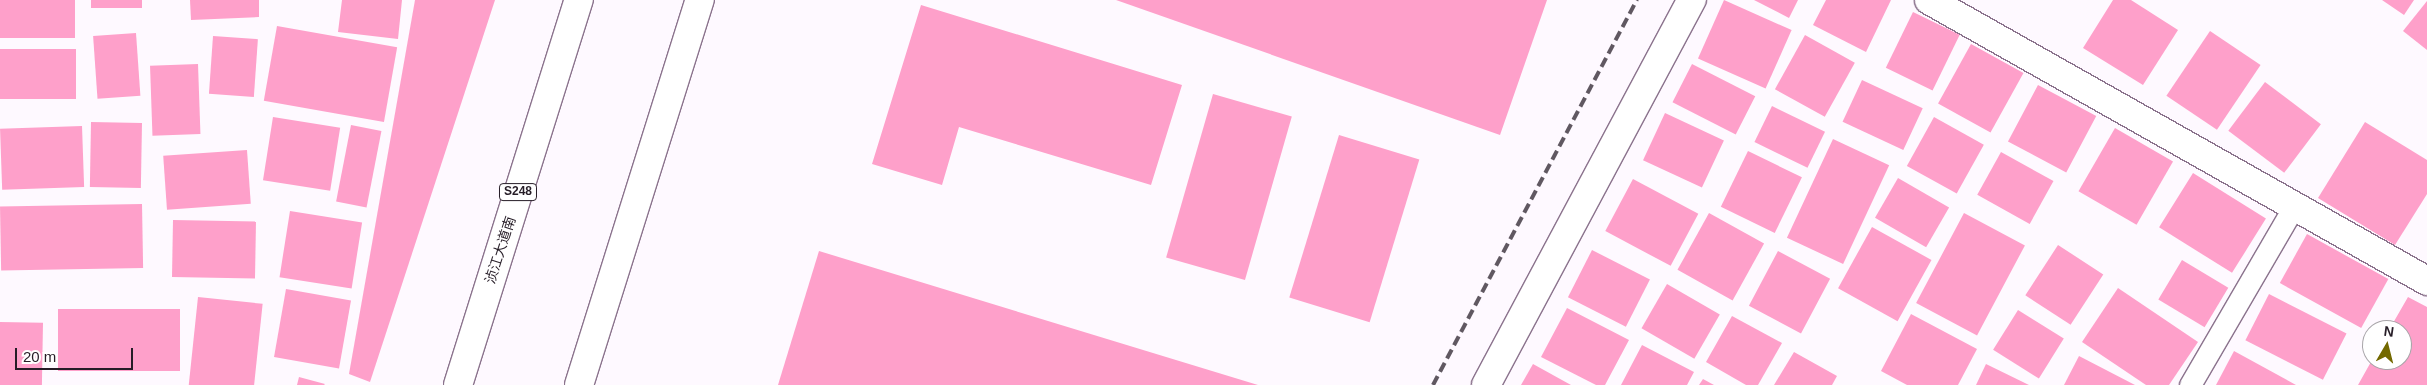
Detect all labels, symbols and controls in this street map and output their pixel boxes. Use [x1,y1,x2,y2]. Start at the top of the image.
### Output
road number: S248 [498,182,538,202]
street label: 浈江大道南 [481,214,519,286]
north arrow [2362,320,2412,370]
text: N [2383,323,2395,340]
scale bar [18,338,135,370]
text: 20 m [23,348,56,365]

